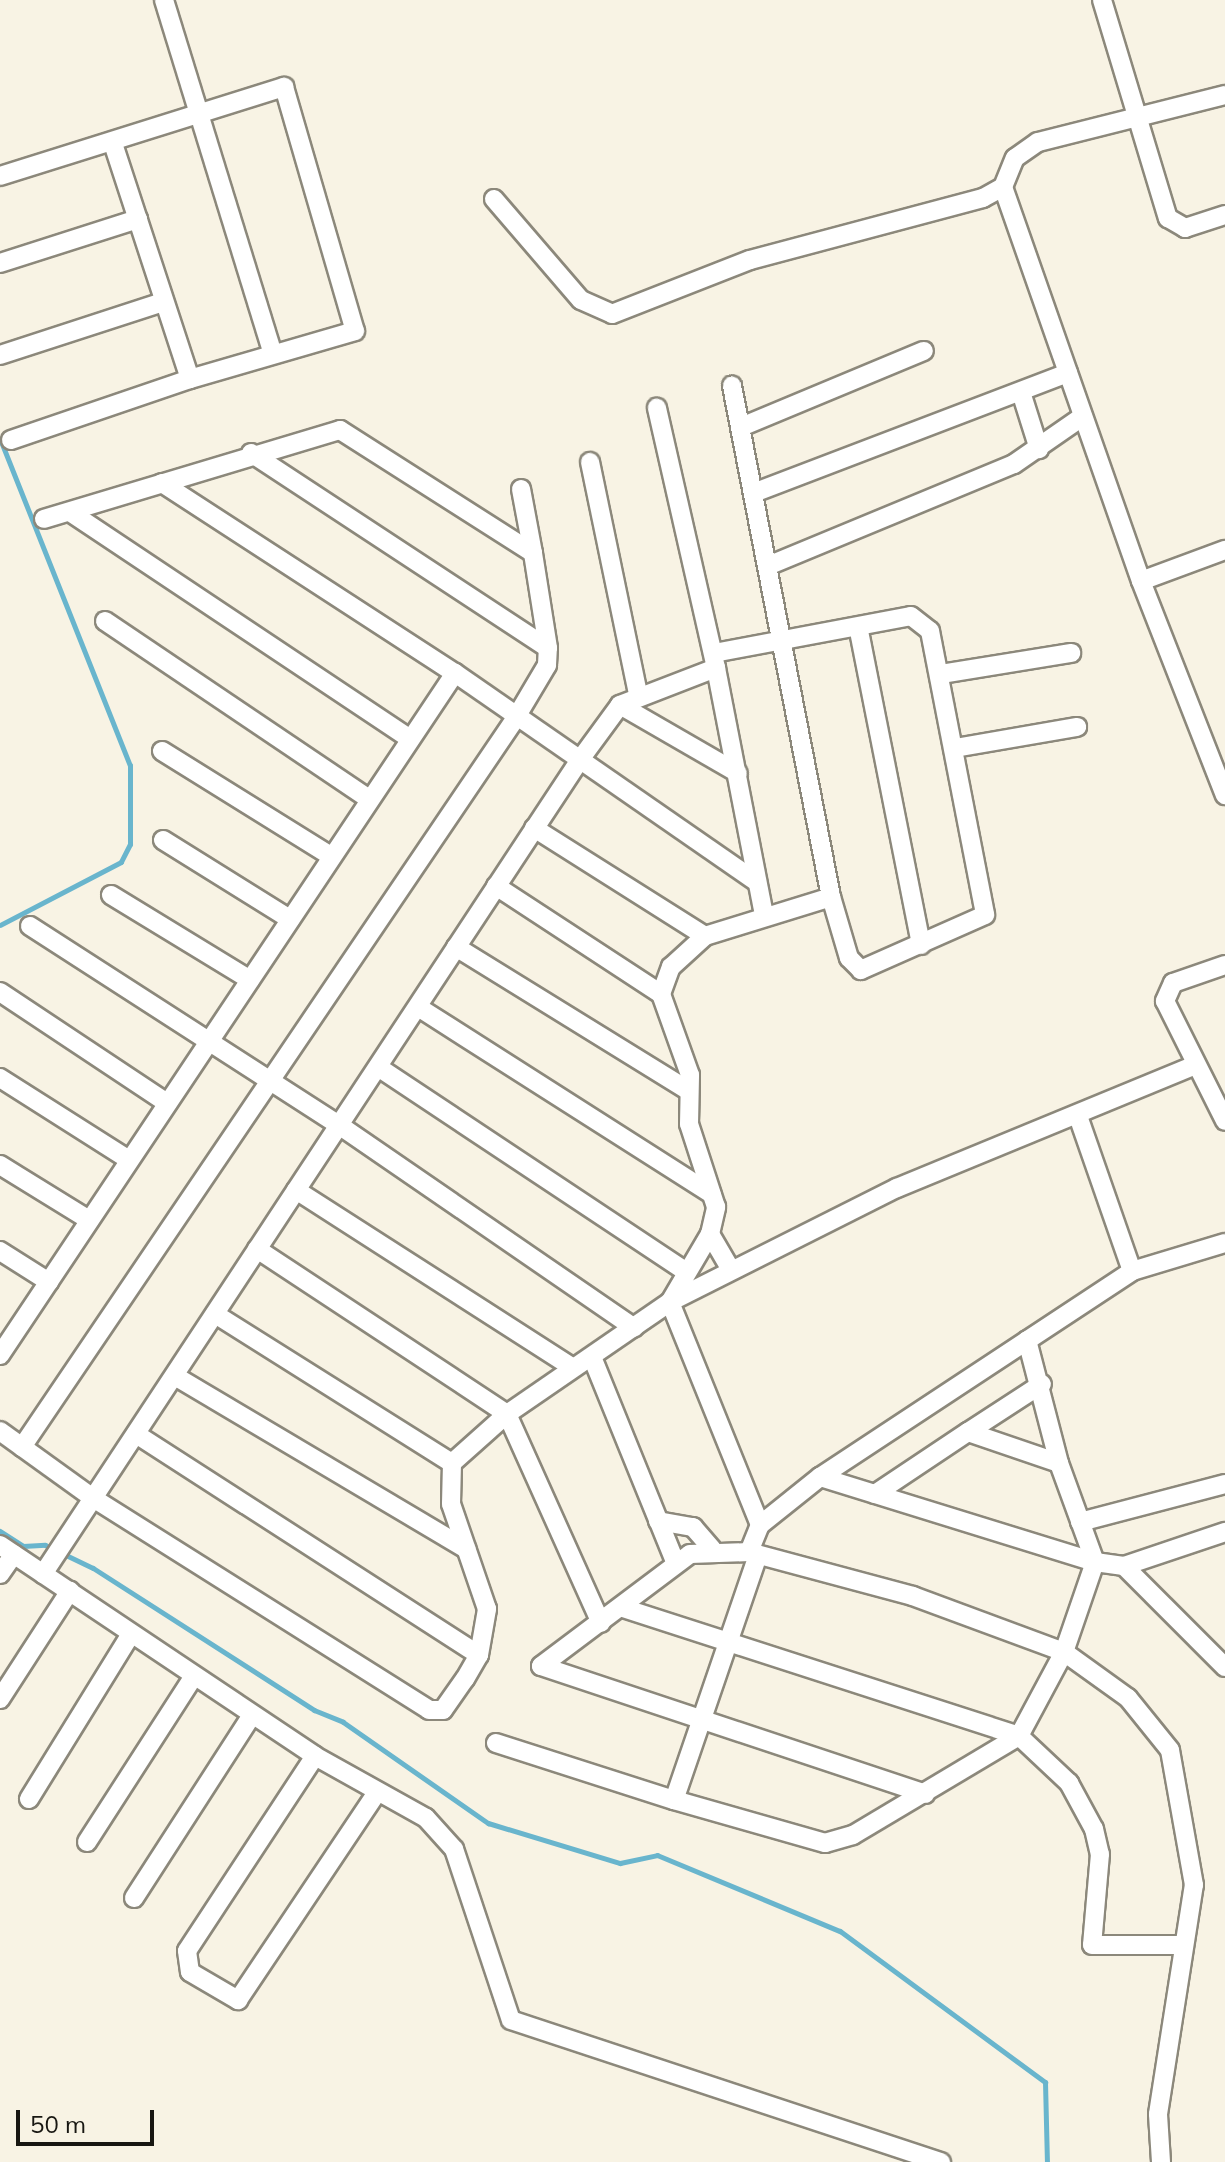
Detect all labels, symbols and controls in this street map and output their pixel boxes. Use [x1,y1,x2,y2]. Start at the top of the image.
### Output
scale bar [20,2094,158,2144]
text: 50 m [30,2109,86,2139]

